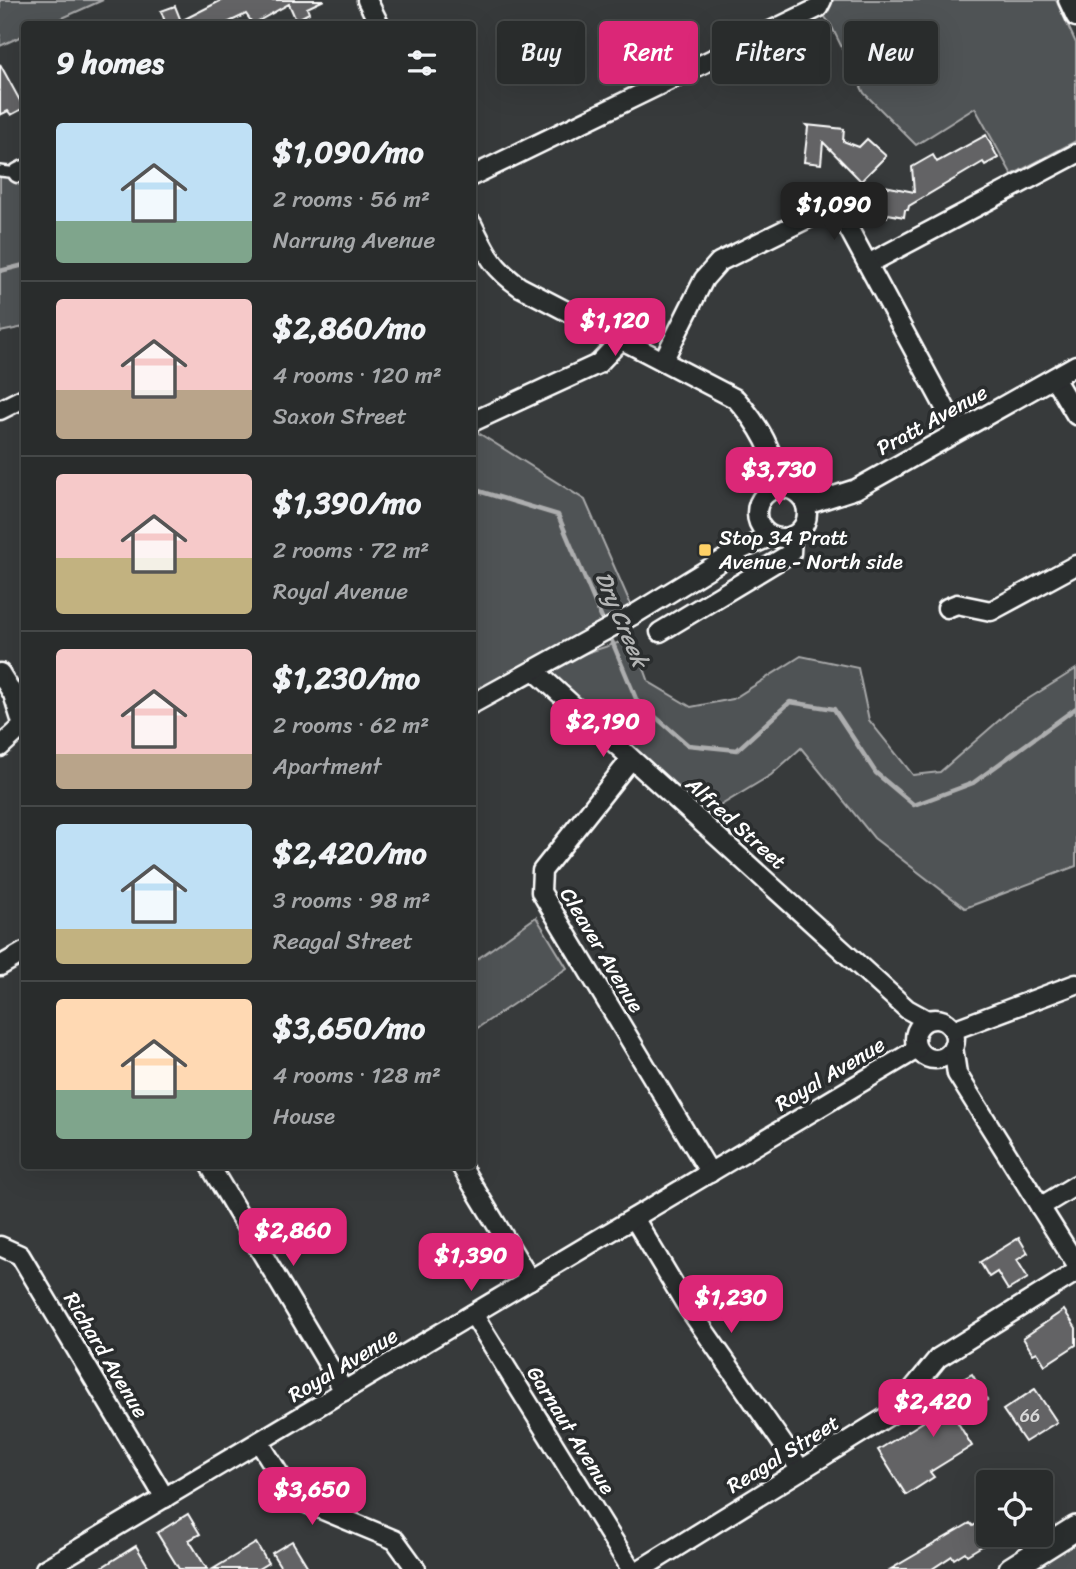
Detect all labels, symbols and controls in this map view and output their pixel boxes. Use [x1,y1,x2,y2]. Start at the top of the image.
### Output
chip: Buy [497,21,585,84]
chip: Rent [599,21,698,84]
chip: Filters [712,21,830,84]
chip: New [844,21,938,84]
text: 9 homes [56,36,164,90]
icon: filters [403,44,441,82]
text: $1,090/mo [273,125,424,179]
icon: home [112,151,196,235]
text: 2 rooms · 56 m² [273,179,430,220]
pin: $1,090 [777,182,891,242]
text: $1,090 [797,184,871,225]
text: Narrung Avenue [273,220,435,261]
pin: $1,120 [558,298,672,358]
text: $1,120 [580,300,650,341]
text: $2,860/mo [273,301,426,355]
icon: home [112,327,196,411]
text: 4 rooms · 120 m² [273,355,442,396]
street label: Pratt Avenue [869,374,995,466]
text: Saxon Street [273,396,407,437]
pin: $3,730 [722,448,836,507]
text: $3,730 [742,449,816,490]
text: $1,390/mo [273,476,421,530]
icon: home [112,502,196,586]
place label: Stop 34 Pratt Avenue - North side [718,519,903,581]
text: 2 rooms · 72 m² [273,530,429,571]
marker: Stop 34 Pratt Avenue - North side [697,542,713,558]
water label: Dry Creek [583,565,661,676]
text: Royal Avenue [273,571,408,612]
text: $1,230/mo [273,651,420,705]
icon: home [112,677,196,761]
pin: $2,190 [546,700,660,759]
text: $2,190 [566,701,640,742]
text: 2 rooms · 62 m² [273,705,429,746]
text: Apartment [273,746,382,787]
street label: Alfred Street [676,766,795,879]
text: $2,420/mo [273,826,427,880]
icon: home [112,852,196,936]
text: 3 rooms · 98 m² [273,880,430,921]
street label: Cleaver Avenue [549,880,655,1020]
text: Reagal Street [273,921,413,962]
text: $3,650/mo [273,1001,425,1055]
street label: Royal Avenue [767,1026,893,1122]
icon: home [112,1027,196,1111]
text: 4 rooms · 128 m² [273,1055,441,1096]
text: House [273,1096,335,1137]
pin: $2,860 [236,1208,350,1268]
text: $2,860 [255,1210,331,1251]
pin: $1,390 [414,1234,528,1293]
text: $1,390 [435,1235,507,1276]
pin: $1,230 [674,1276,788,1335]
text: $1,230 [695,1277,767,1318]
street label: Richard Avenue [53,1284,159,1426]
street label: Royal Avenue [280,1317,406,1413]
street label: Garnaut Avenue [516,1358,626,1502]
pin: $2,420 [876,1380,990,1439]
text: $2,420 [894,1381,972,1422]
house number: 66 [1020,1400,1040,1432]
street label: Reagal Street [719,1404,847,1504]
pin: $3,650 [255,1468,369,1527]
text: $3,650 [274,1469,350,1510]
map controls [976,1470,1053,1547]
button: locate [976,1470,1053,1547]

